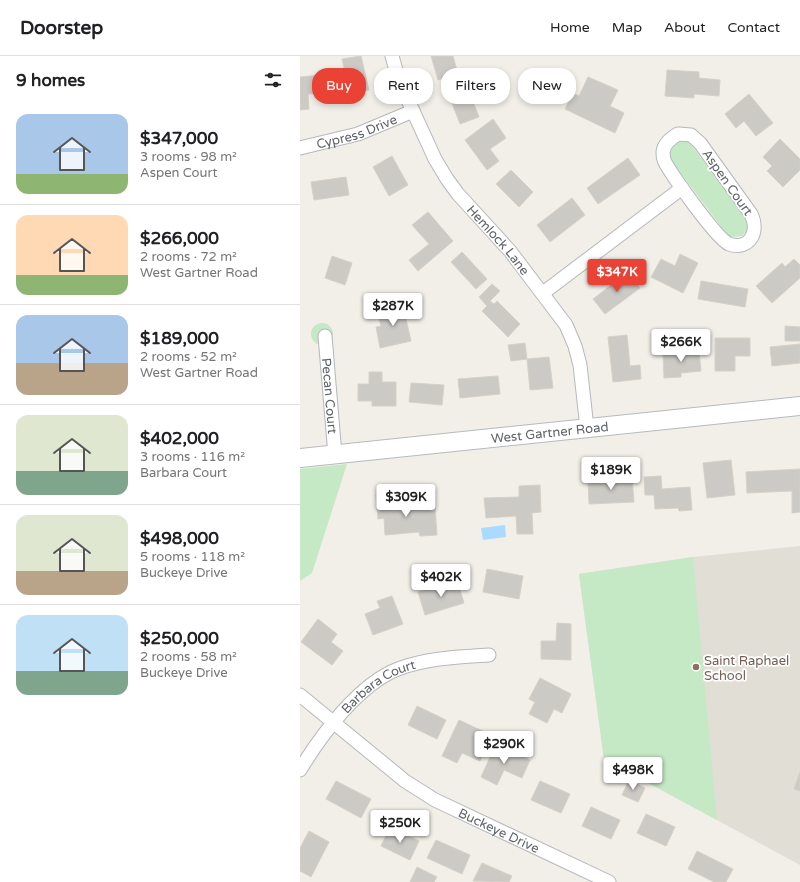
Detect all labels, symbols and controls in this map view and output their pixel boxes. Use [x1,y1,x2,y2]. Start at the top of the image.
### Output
text: Doorstep [20,17,103,39]
text: Home [550,19,590,36]
text: Map [612,19,642,36]
text: About [664,19,706,36]
text: Contact [728,19,780,36]
chip: Buy [312,68,366,104]
chip: Rent [374,68,433,104]
chip: Filters [441,68,510,104]
chip: New [518,68,576,104]
icon: filters [262,69,284,91]
text: 9 homes [16,70,85,91]
street label: Cypress Drive [315,112,399,153]
text: $347,000 [140,128,218,149]
icon: home [48,130,96,178]
street label: Aspen Court [698,146,756,219]
text: 3 rooms · 98 m² [140,149,237,165]
text: Aspen Court [140,165,217,181]
street label: Hemlock Lane [463,202,532,279]
text: $266,000 [140,228,219,249]
icon: home [48,231,96,279]
text: 2 rooms · 72 m² [140,249,237,265]
pin: $347K [589,259,645,293]
text: $347K [596,264,638,280]
text: West Gartner Road [140,265,258,281]
pin: $287K [365,293,421,327]
text: $287K [372,298,414,314]
text: $189,000 [140,328,219,349]
pin: $266K [653,329,709,363]
icon: home [48,331,96,379]
text: $266K [660,334,702,350]
text: 2 rooms · 52 m² [140,349,237,365]
street label: Pecan Court [318,357,340,434]
text: West Gartner Road [140,365,258,381]
street label: West Gartner Road [490,419,609,447]
text: $402,000 [140,428,219,449]
icon: home [48,431,96,479]
text: 3 rooms · 116 m² [140,449,245,465]
pin: $189K [583,457,639,491]
text: $189K [590,462,632,478]
text: Barbara Court [140,465,227,481]
pin: $309K [378,484,434,518]
text: $309K [385,489,427,505]
text: $498,000 [140,528,219,549]
icon: home [48,531,96,579]
text: 5 rooms · 118 m² [140,549,245,565]
pin: $402K [413,564,469,598]
text: Buckeye Drive [140,565,228,581]
text: $402K [420,569,462,585]
text: $250,000 [140,628,219,649]
icon: home [48,631,96,679]
text: 2 rooms · 58 m² [140,649,237,665]
place label: Saint Raphael School [704,653,789,684]
street label: Barbara Court [338,657,417,717]
marker: Saint Raphael School [691,662,701,672]
text: Buckeye Drive [140,665,228,681]
pin: $290K [476,731,532,765]
text: $290K [483,736,525,752]
pin: $498K [605,757,661,791]
text: $498K [612,762,654,778]
street label: Buckeye Drive [455,805,542,857]
pin: $250K [372,810,428,844]
text: $250K [379,815,421,831]

